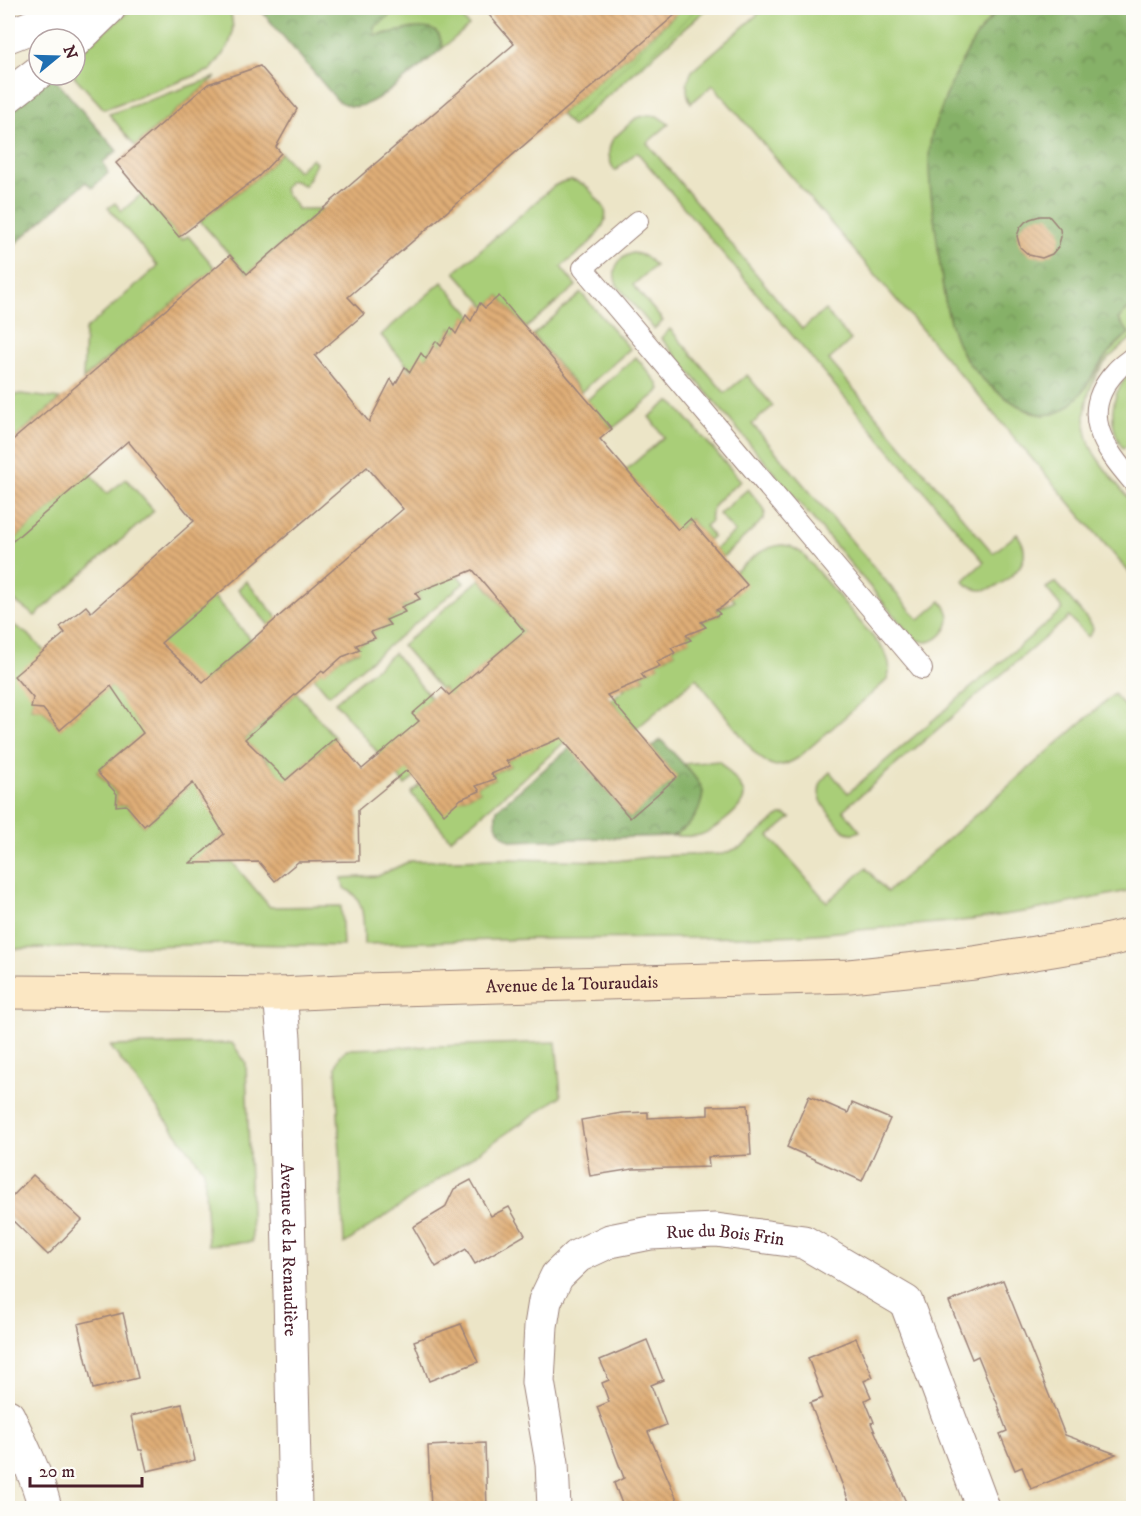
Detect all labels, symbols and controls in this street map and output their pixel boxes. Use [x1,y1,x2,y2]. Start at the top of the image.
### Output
north arrow [27,27,87,87]
text: N [59,43,82,62]
street label: Avenue de la Touraudais [485,972,658,998]
street label: Avenue de la Renaudière [275,1163,301,1337]
street label: Rue du Bois Frin [665,1220,786,1251]
scale bar [30,1450,142,1488]
text: 20 m [39,1461,75,1483]

